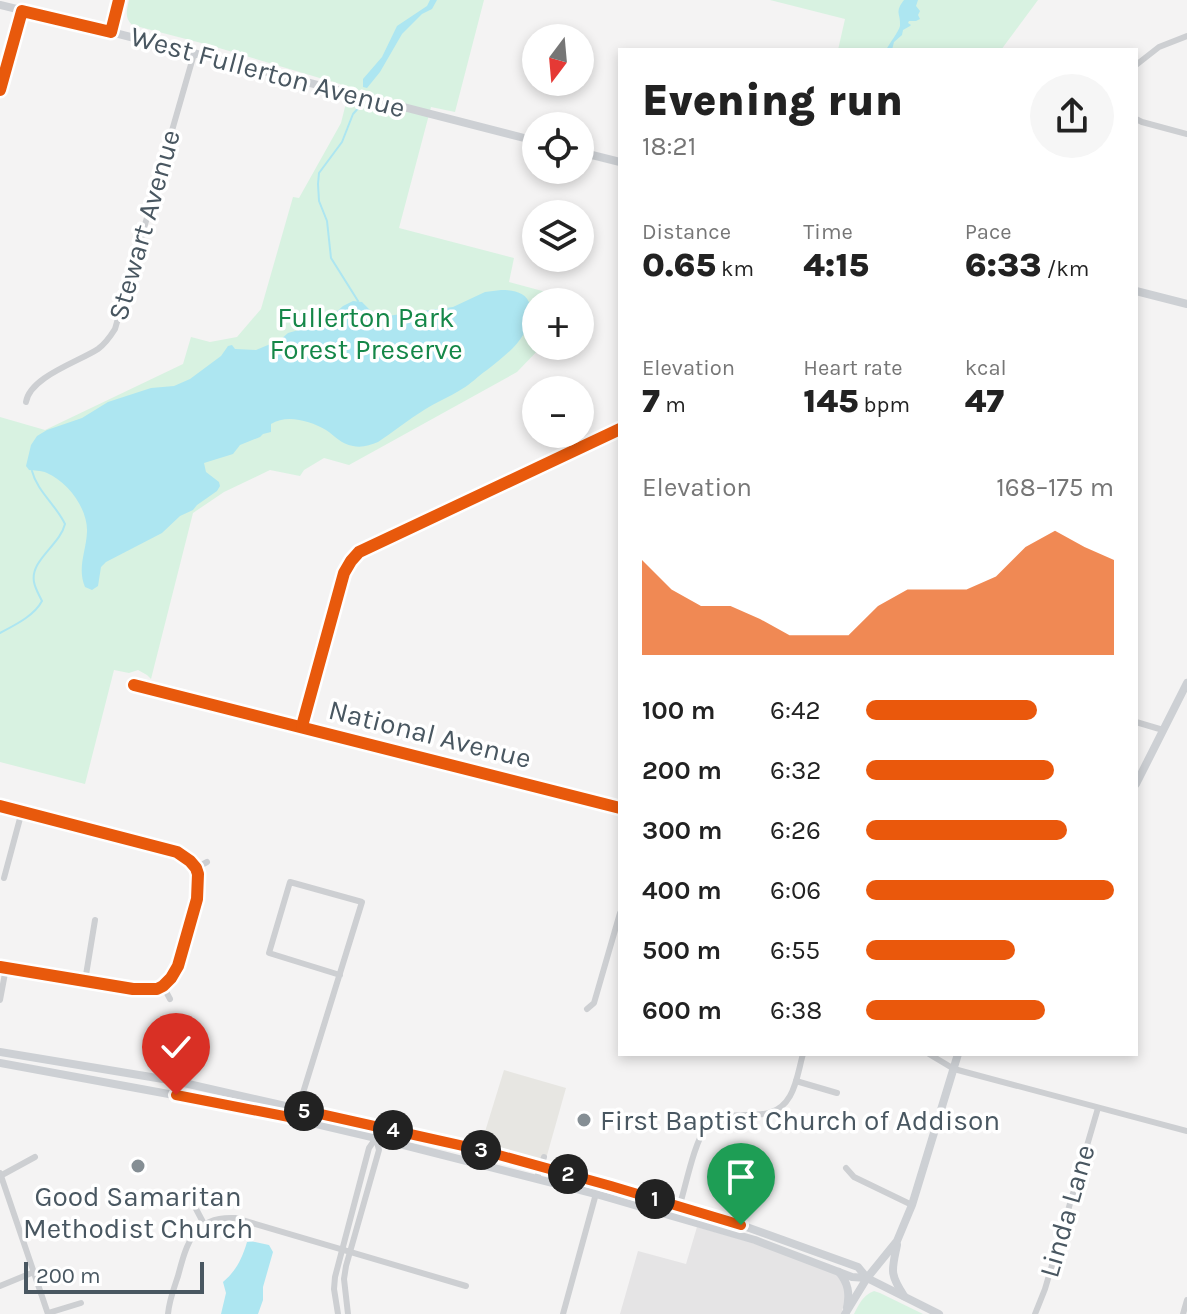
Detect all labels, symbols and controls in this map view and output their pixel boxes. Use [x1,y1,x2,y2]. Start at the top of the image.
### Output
street label: West Fullerton Avenue [127,19,409,125]
north arrow [522,24,594,96]
map controls [522,24,594,448]
button: share [1030,74,1114,158]
text: Evening run [642,75,903,126]
button: locate [522,112,594,184]
street label: Stewart Avenue [101,126,187,324]
text: 18:21 [642,131,696,162]
button: layers [522,200,594,272]
text: Distance [642,219,731,245]
text: Time [803,219,853,245]
text: Pace [965,219,1012,245]
text: 0.65 [642,245,716,285]
text: 4:15 [803,245,869,285]
text: 6:33 [965,245,1042,285]
text: km [716,256,754,282]
text: /km [1042,256,1089,282]
button: + [522,288,594,360]
park label: Fullerton Park Forest Preserve [269,301,463,366]
text: Elevation [642,355,735,381]
text: Heart rate [803,355,903,381]
text: kcal [965,355,1007,381]
button: − [522,376,594,448]
text: 7 [642,381,660,421]
text: 145 [803,381,858,421]
text: 47 [965,381,1004,421]
text: m [660,392,686,418]
text: bpm [858,392,910,418]
text: Elevation [642,472,752,503]
text: 168–175 m [996,472,1114,503]
street label: National Avenue [325,693,535,775]
text: 100 m [642,695,715,726]
text: 6:42 [770,695,820,726]
text: 200 m [642,755,722,786]
text: 6:32 [770,755,821,786]
text: 300 m [642,815,722,846]
text: 6:26 [770,815,821,846]
text: 400 m [642,875,722,906]
text: 6:06 [770,875,821,906]
text: 500 m [642,935,721,966]
text: 6:55 [770,935,820,966]
text: 600 m [642,995,722,1026]
text: 6:38 [770,995,822,1026]
pin [142,1013,210,1095]
icon: check [154,1025,198,1069]
pin: 5 [284,1091,324,1131]
text: 5 [298,1098,310,1124]
place label: First Baptist Church of Addison [600,1104,1000,1137]
pin: 4 [373,1110,413,1150]
marker: First Baptist Church of Addison [575,1111,593,1129]
text: 4 [386,1117,400,1143]
pin: 3 [461,1130,501,1170]
text: 3 [474,1137,488,1163]
street label: Linda Lane [1032,1141,1102,1281]
pin [707,1143,775,1225]
pin: 2 [548,1154,588,1194]
icon: arrive [719,1155,763,1199]
marker: Good Samaritan Methodist Church [129,1157,147,1175]
text: 2 [561,1161,575,1187]
pin: 1 [635,1179,675,1219]
place label: Good Samaritan Methodist Church [23,1180,253,1245]
text: 1 [651,1186,659,1212]
scale bar [24,1258,204,1294]
text: 200 m [36,1263,101,1289]

